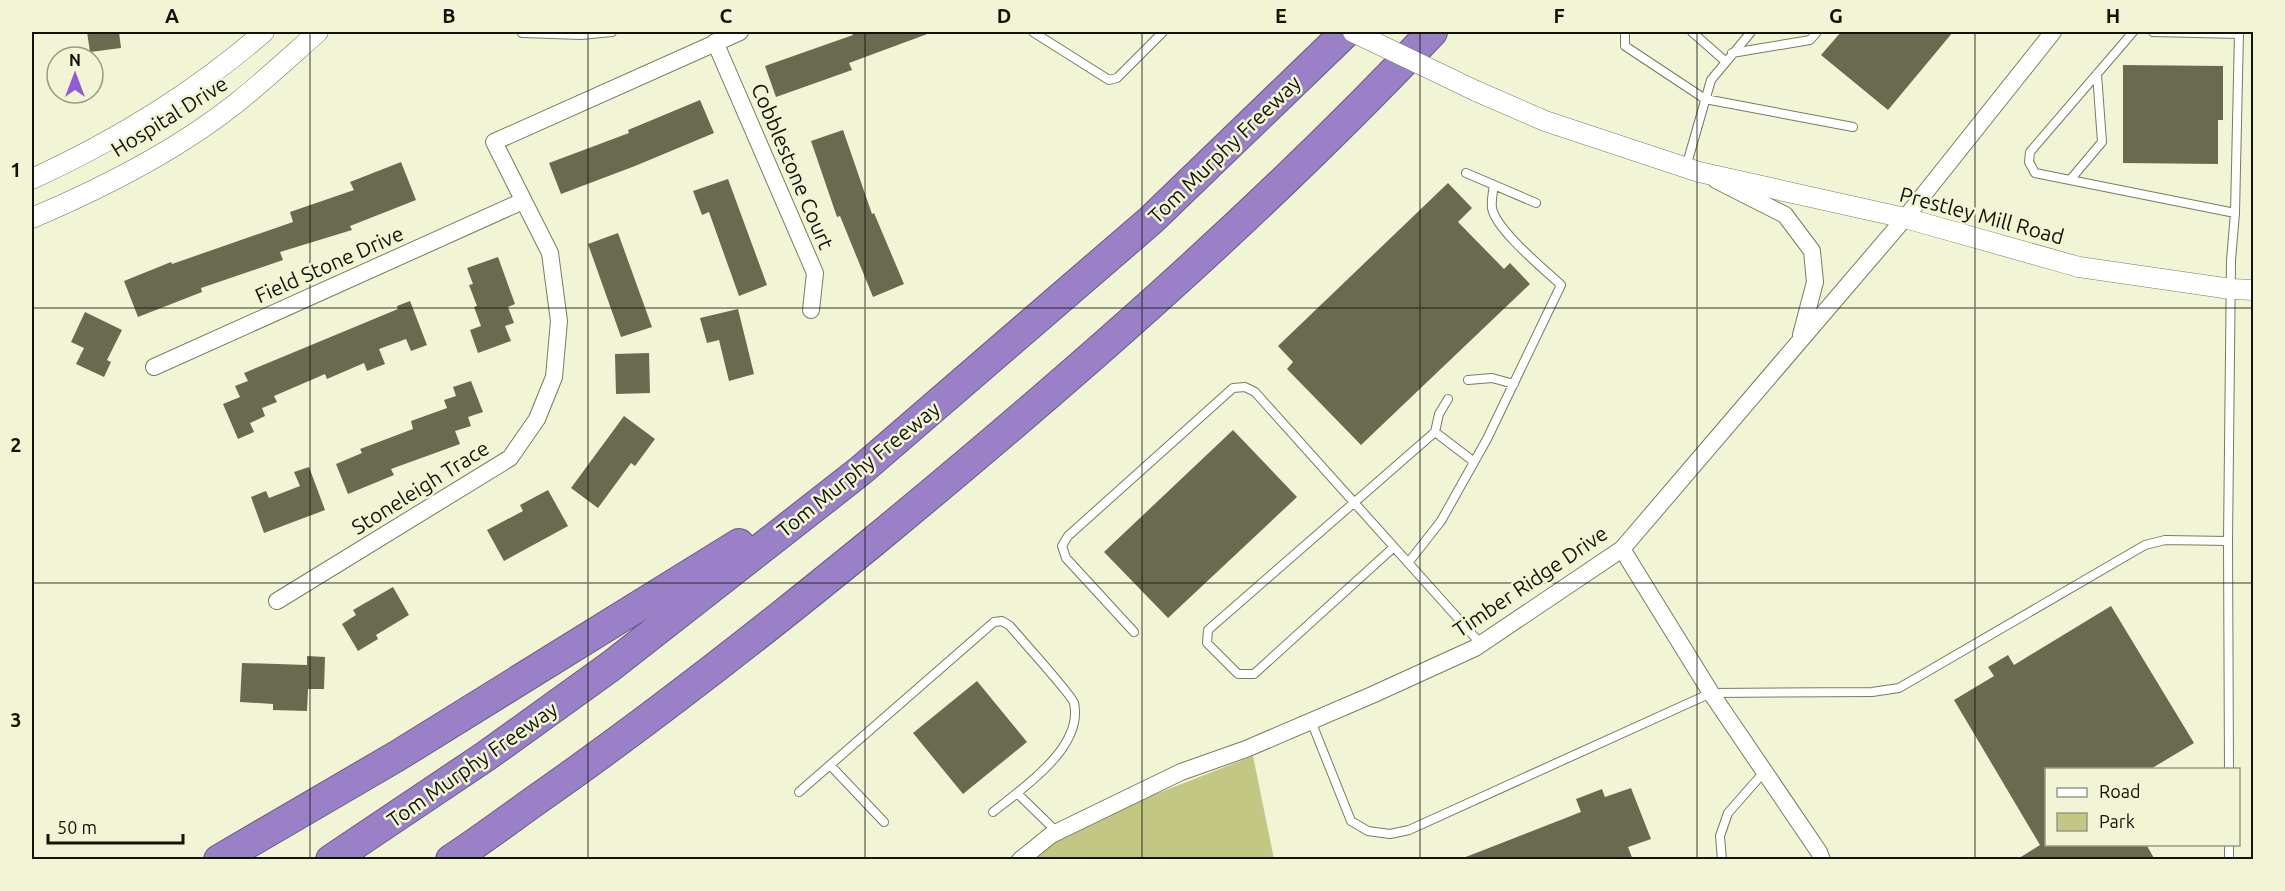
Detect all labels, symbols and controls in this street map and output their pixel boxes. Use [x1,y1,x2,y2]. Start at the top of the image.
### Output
text: A [165,4,179,27]
text: B [442,4,456,27]
text: C [720,4,733,27]
text: D [997,4,1011,27]
text: E [1275,4,1287,27]
text: F [1553,4,1565,27]
text: G [1829,4,1843,27]
text: H [2106,4,2120,27]
north arrow [45,45,105,105]
text: N [69,51,81,69]
street label: Tom Murphy Freeway [1143,70,1305,228]
street label: Hospital Drive [107,71,231,161]
street label: Cobblestone Court [747,79,839,253]
text: 1 [10,158,22,181]
street label: Prestley Mill Road [1897,182,2067,248]
street label: Field Stone Drive [251,221,407,307]
street label: Tom Murphy Freeway [772,396,944,542]
text: 2 [10,433,22,456]
street label: Stoneleigh Trace [347,435,493,539]
street label: Timber Ridge Drive [1448,521,1612,641]
street label: Tom Murphy Freeway [382,696,562,832]
text: 3 [10,708,22,731]
legend [2045,768,2240,846]
text: Road [2099,781,2141,801]
scale bar [48,807,183,845]
text: Park [2099,811,2135,831]
text: 50 m [57,817,97,837]

